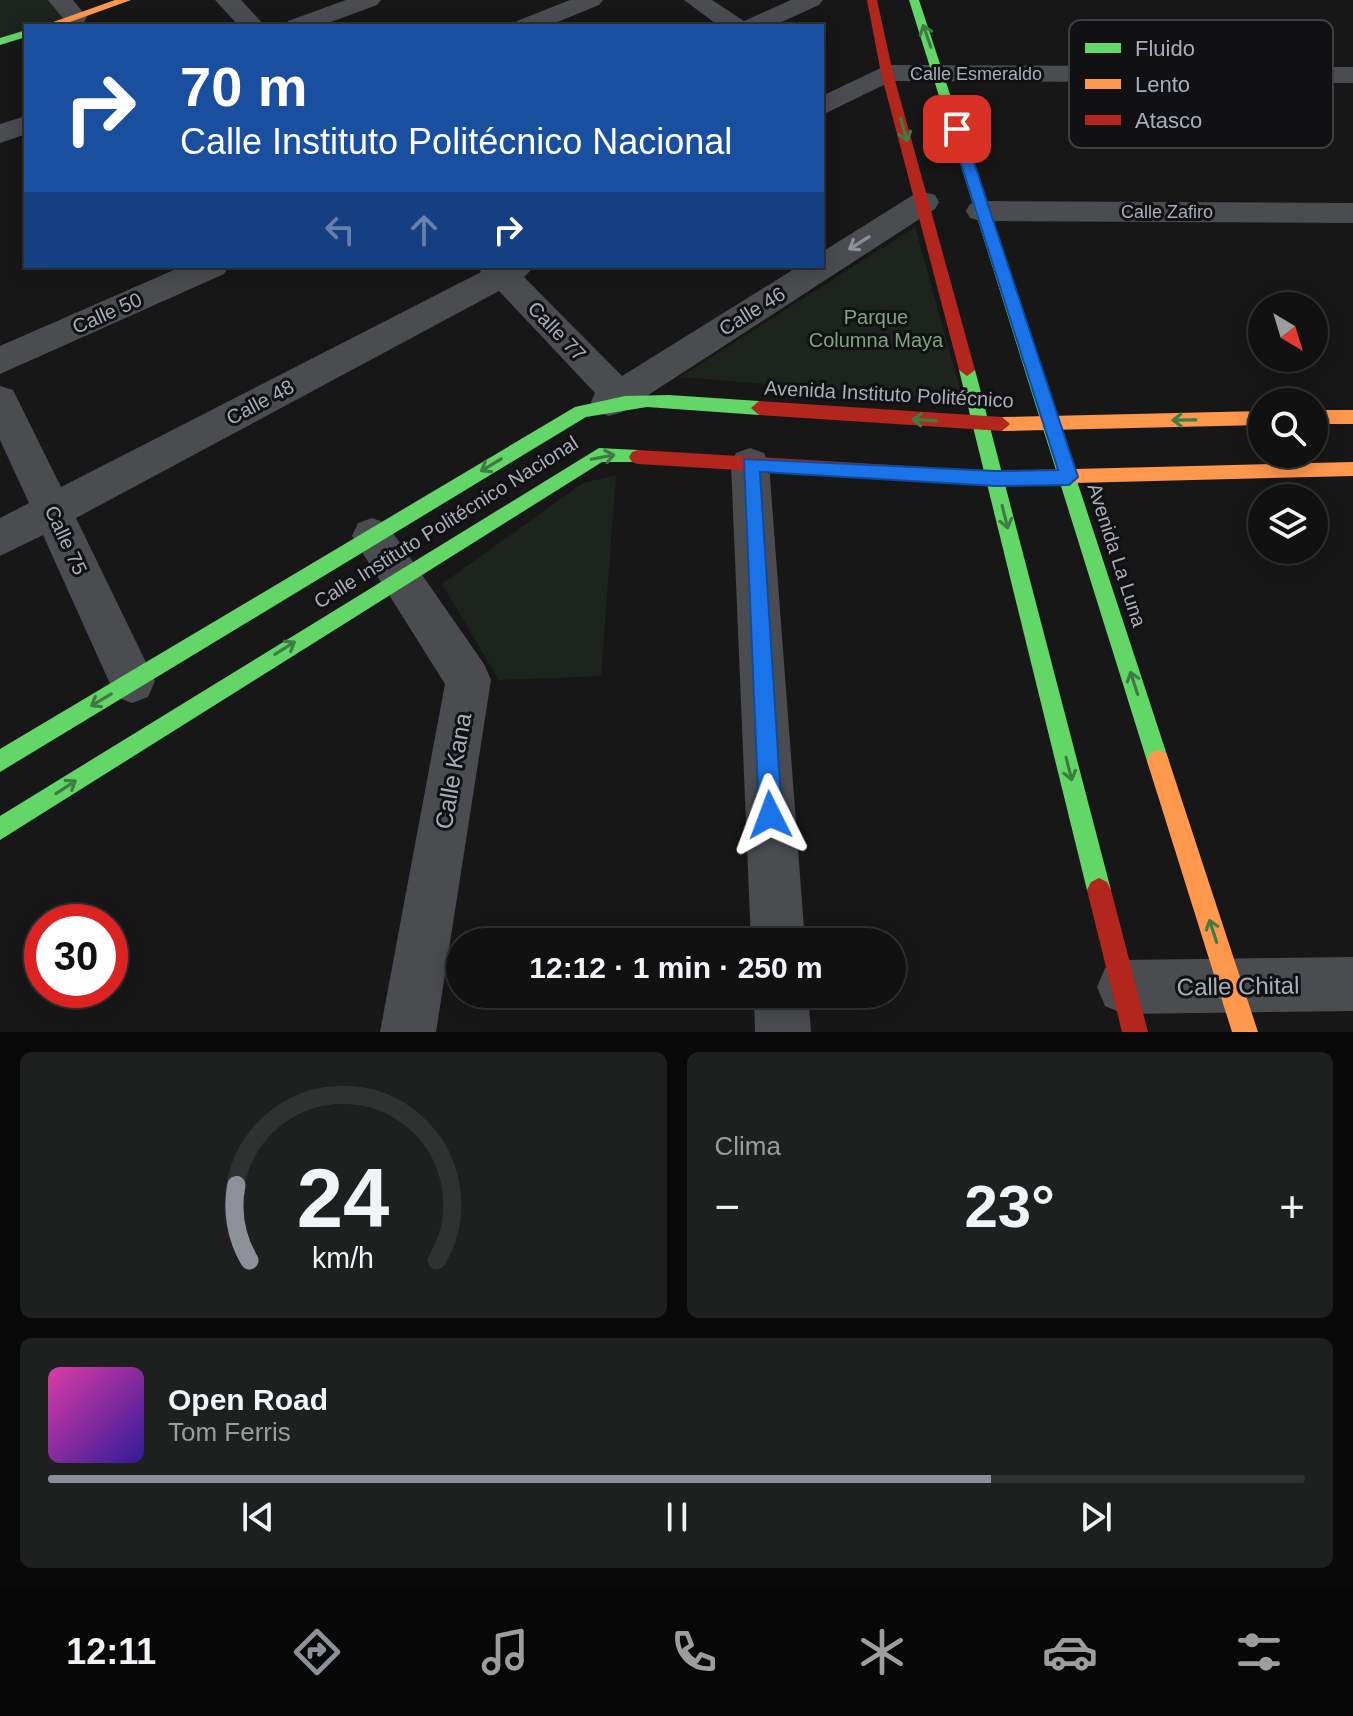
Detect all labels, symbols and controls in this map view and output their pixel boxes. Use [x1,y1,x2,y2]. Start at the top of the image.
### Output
legend [1069,20,1333,148]
one-way arrow [918,24,933,49]
text: Fluido [1135,36,1195,61]
text: 70 m [180,55,308,118]
icon: right [48,56,152,160]
street label: Calle Esmeraldo [910,64,1042,84]
text: Lento [1135,72,1190,97]
pin [923,95,991,163]
icon: arrive [935,107,979,151]
text: Atasco [1135,108,1202,133]
one-way arrow [897,117,912,143]
text: Calle Instituto Politécnico Nacional [180,121,732,162]
street label: Calle Zafiro [1121,202,1213,222]
icon: left [318,208,362,252]
icon: ahead [402,208,446,252]
icon: right [486,208,530,252]
one-way arrow [848,235,870,252]
street label: Calle 46 [715,282,789,340]
street label: Calle 50 [69,288,145,338]
north arrow [1248,292,1328,372]
map controls [1248,292,1328,564]
street label: Calle 77 [524,297,590,365]
park label: Parque Columna Maya [809,306,944,351]
street label: Calle 48 [222,375,298,429]
street label: Avenida Instituto Politécnico [764,376,1014,412]
button: search [1248,388,1328,468]
one-way arrow [911,412,938,427]
one-way arrow [1171,412,1198,428]
street label: Calle Instituto Politécnico Nacional [310,431,582,613]
one-way arrow [590,448,616,463]
one-way arrow [480,458,504,473]
street label: Avenida La Luna [1083,480,1151,630]
button: layers [1248,484,1328,564]
street label: Calle 75 [41,502,91,578]
one-way arrow [998,504,1013,529]
one-way arrow [273,639,296,655]
one-way arrow [1126,671,1141,696]
one-way arrow [90,692,113,708]
street label: Calle Kana [430,710,477,831]
one-way arrow [1062,756,1077,782]
position arrow [728,773,812,857]
one-way arrow [54,778,77,794]
speed limit sign: 30 [24,904,128,1008]
one-way arrow [1205,919,1219,944]
text: 12:12 · 1 min · 250 m [529,951,823,984]
street label: Calle Chital [1176,971,1300,1001]
text: Clima [715,1131,781,1161]
text: 24 [297,1152,390,1245]
text: 23° [964,1173,1055,1240]
text: − [715,1182,740,1231]
text: + [1279,1182,1305,1231]
text: km/h [312,1242,374,1274]
text: Open Road [168,1383,328,1416]
text: Tom Ferris [168,1417,291,1447]
icon: previous [236,1495,280,1539]
icon: pause [655,1495,699,1539]
icon: next [1074,1495,1118,1539]
icon: directions [289,1624,345,1680]
icon: music [477,1624,533,1680]
icon: phone [666,1624,722,1680]
icon: climate [854,1624,910,1680]
icon: car [1042,1624,1098,1680]
icon: filters [1231,1624,1287,1680]
text: 12:11 [66,1631,156,1672]

